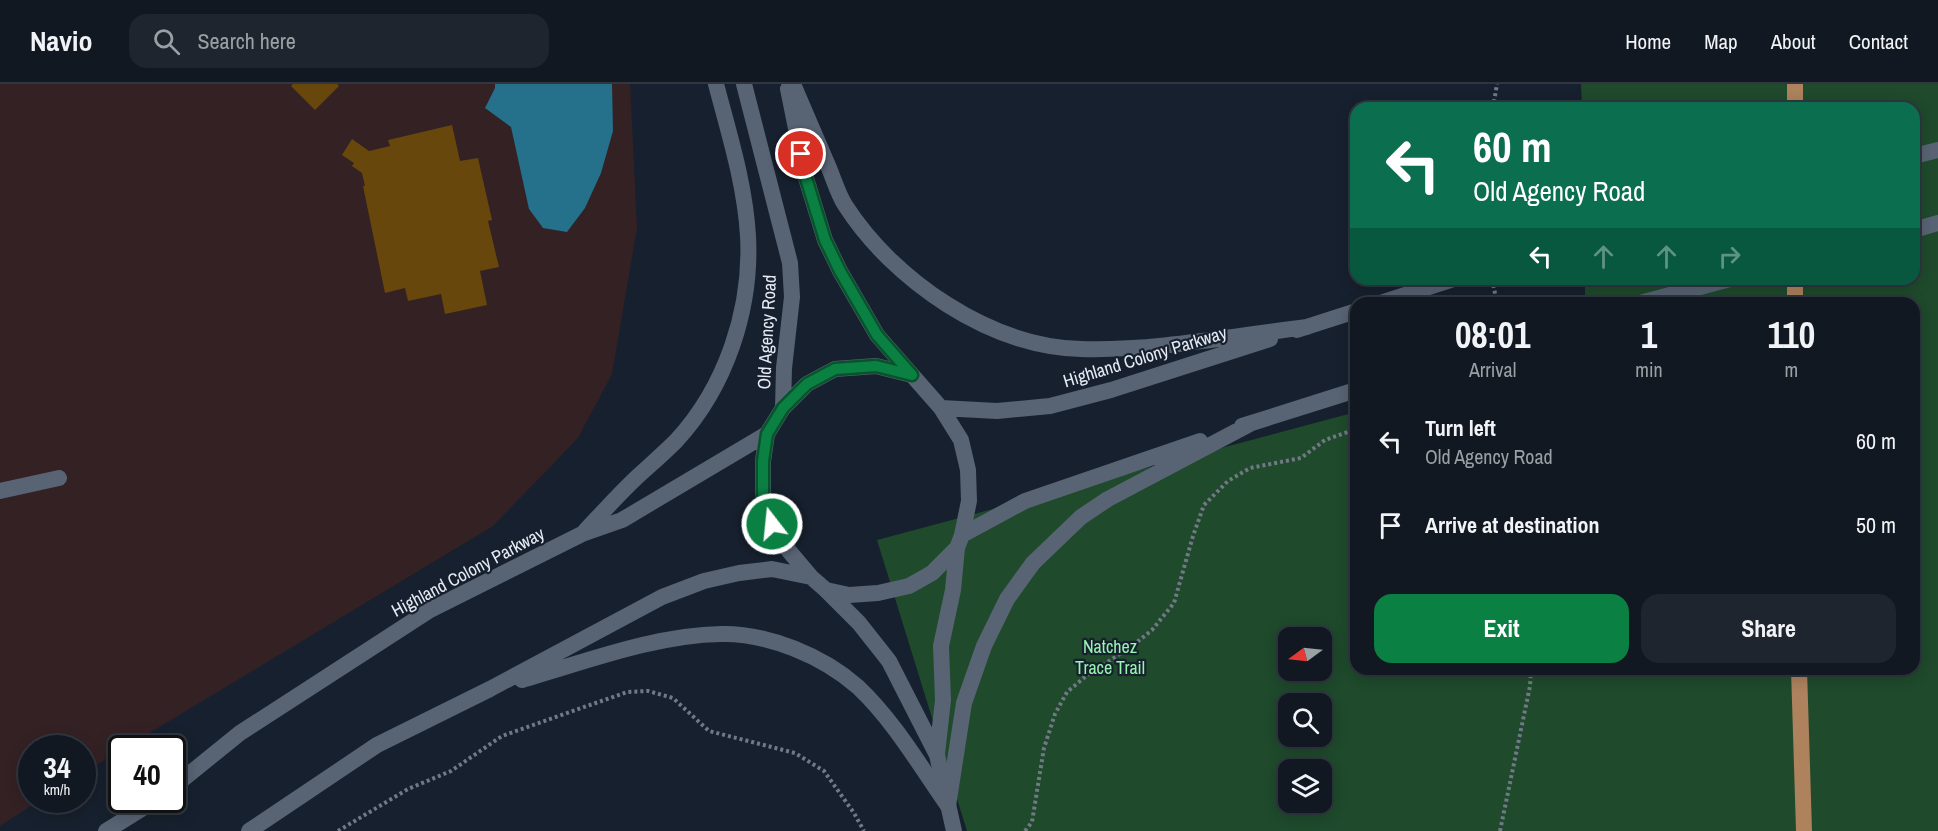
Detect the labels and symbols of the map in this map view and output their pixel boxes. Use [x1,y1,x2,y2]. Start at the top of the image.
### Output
pin [775,128,826,179]
street label: Old Agency Road [751,274,782,390]
street label: Highland Colony Parkway [1060,320,1230,393]
position arrow [740,492,804,556]
street label: Highland Colony Parkway [387,520,549,622]
north arrow [1278,627,1332,681]
park label: Natchez Trace Trail [1075,634,1145,680]
speed limit sign: 40 [108,735,186,813]

